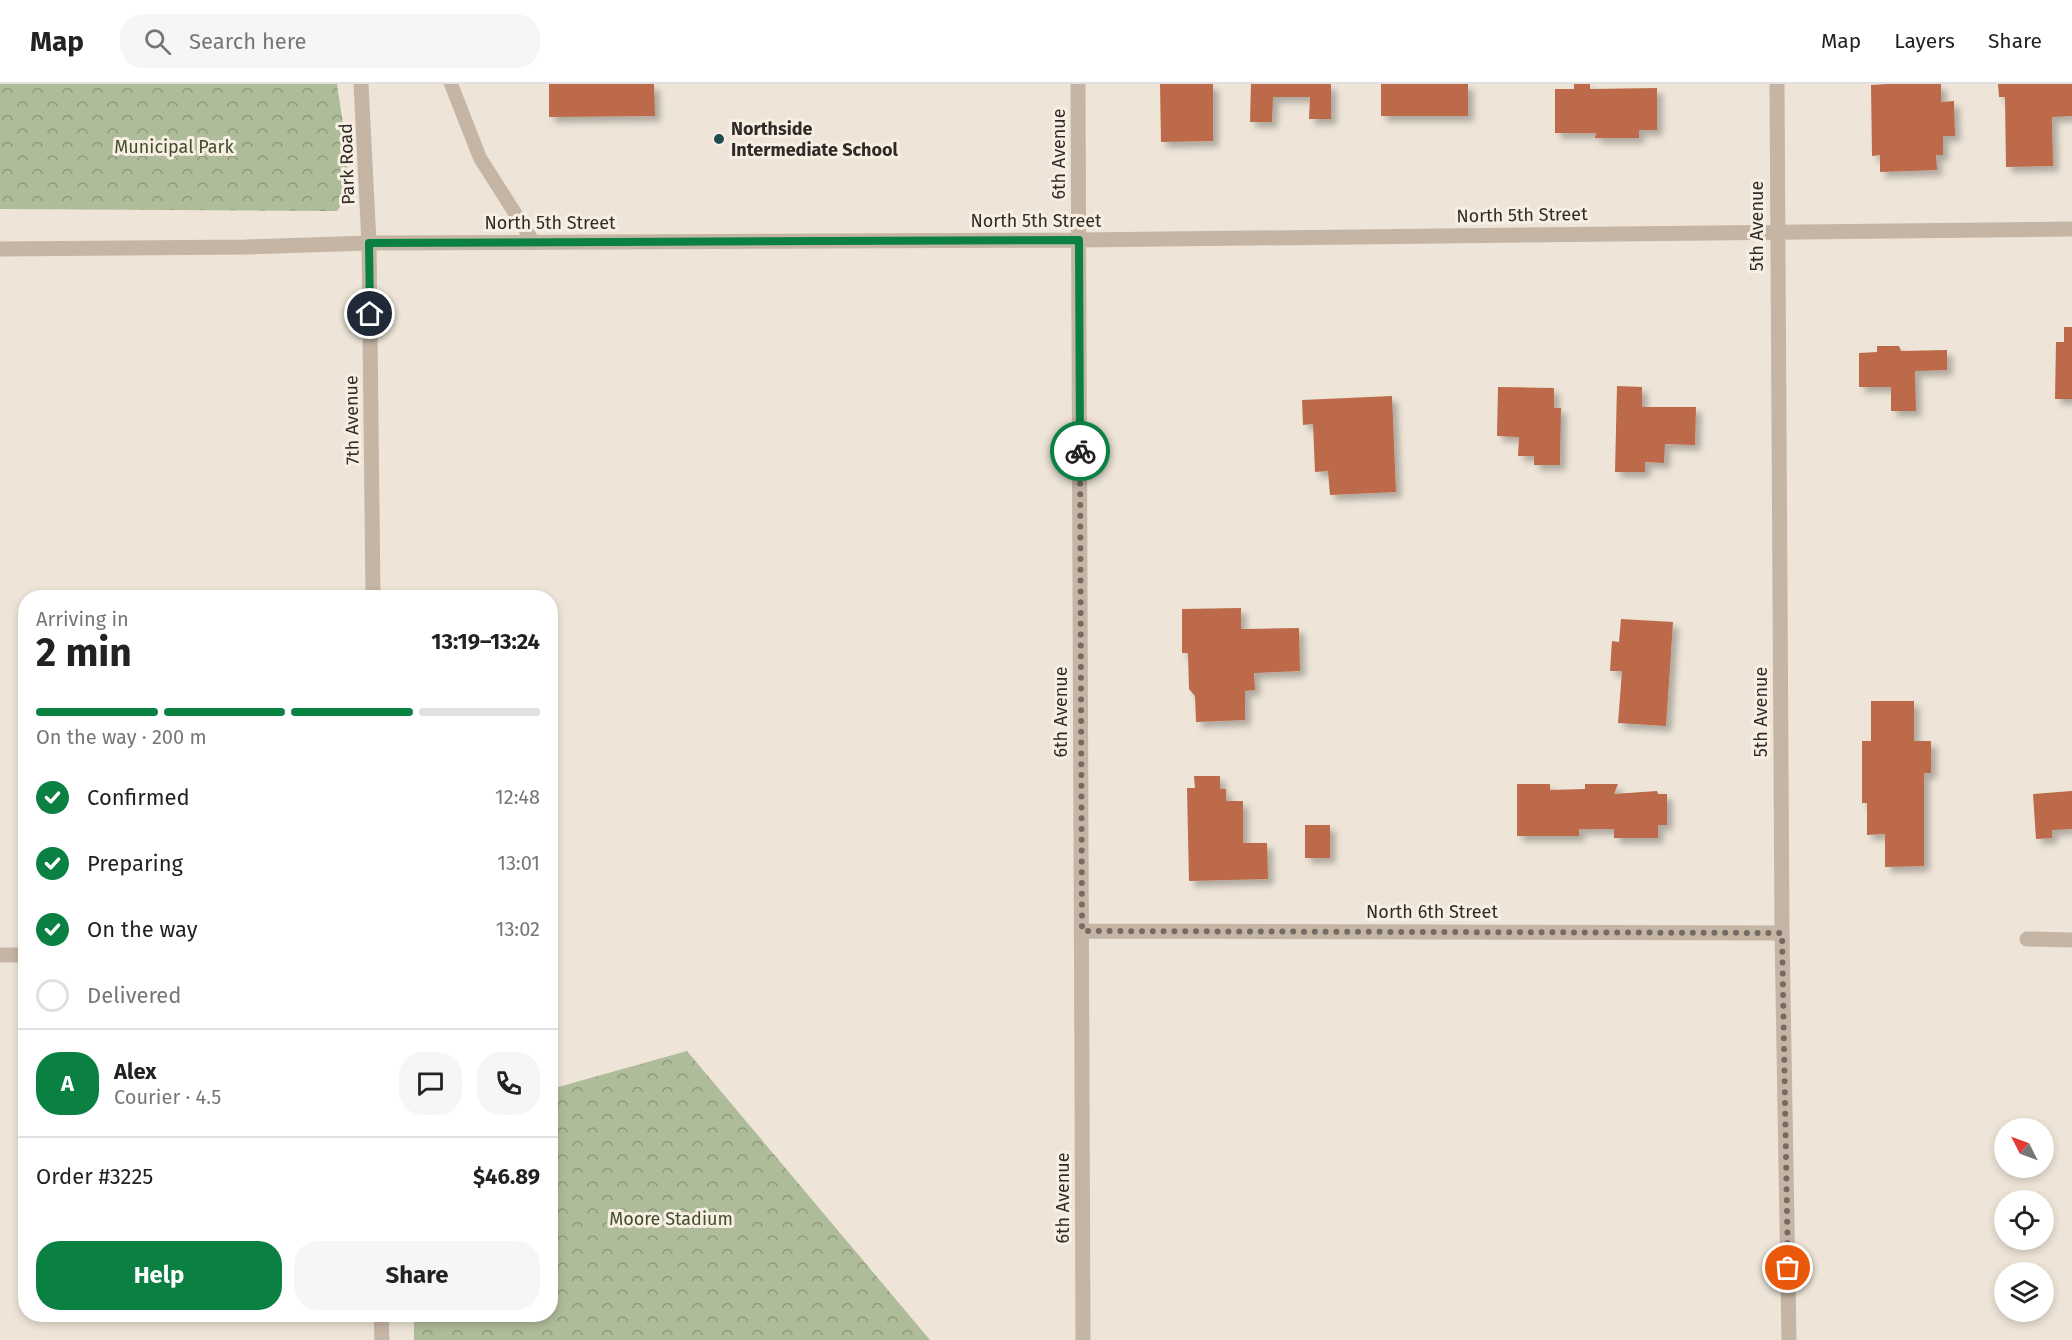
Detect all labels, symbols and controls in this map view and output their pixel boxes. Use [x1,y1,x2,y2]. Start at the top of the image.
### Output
search box [120,14,540,68]
text: Map [30,25,84,58]
icon: search [141,25,174,58]
text: Search here [189,28,307,55]
text: Map [1821,28,1861,54]
text: Layers [1894,28,1955,54]
text: Share [1988,28,2042,54]
street label: 6th Avenue [1048,108,1070,200]
place label: Northside Intermediate School [731,118,898,161]
street label: Park Road [335,123,359,205]
marker: Northside Intermediate School [712,132,726,146]
park label: Municipal Park [114,136,234,158]
street label: 5th Avenue [1746,181,1768,271]
street label: North 5th Street [1456,203,1588,227]
street label: North 5th Street [970,210,1102,232]
street label: North 5th Street [484,212,616,234]
pin [344,288,395,339]
icon: home [353,297,386,330]
street label: 7th Avenue [340,375,364,465]
courier [1050,421,1110,481]
icon: bike [1064,435,1097,468]
text: Arriving in [36,607,129,631]
text: 13:19–13:24 [431,628,540,655]
text: 2 min [36,630,132,676]
street label: 6th Avenue [1050,666,1072,758]
street label: 5th Avenue [1750,667,1772,757]
text: On the way · 200 m [36,725,207,749]
icon: check [36,781,69,814]
text: Confirmed [87,784,190,811]
text: 12:48 [495,785,540,809]
icon: check [36,847,69,880]
text: Preparing [87,850,183,877]
text: 13:01 [497,851,540,875]
street label: North 6th Street [1366,901,1498,923]
icon: check [36,913,69,946]
text: On the way [87,916,198,943]
text: 13:02 [496,917,540,941]
text: Delivered [87,982,182,1009]
button: chat [399,1052,462,1115]
button: phone [477,1052,540,1115]
text: Alex [114,1058,157,1085]
text: A [61,1070,74,1097]
text: Courier · 4.5 [114,1085,221,1109]
north arrow [1994,1118,2054,1178]
map controls [1994,1118,2054,1322]
street label: 6th Avenue [1052,1152,1074,1244]
text: Order #3225 [36,1163,153,1190]
text: $46.89 [473,1163,540,1190]
button: locate [1994,1190,2054,1250]
park label: Moore Stadium [609,1208,733,1230]
button: Help [36,1241,282,1310]
button: Share [294,1241,540,1310]
pin [1762,1242,1813,1293]
icon: bag [1771,1251,1804,1284]
button: layers [1994,1262,2054,1322]

